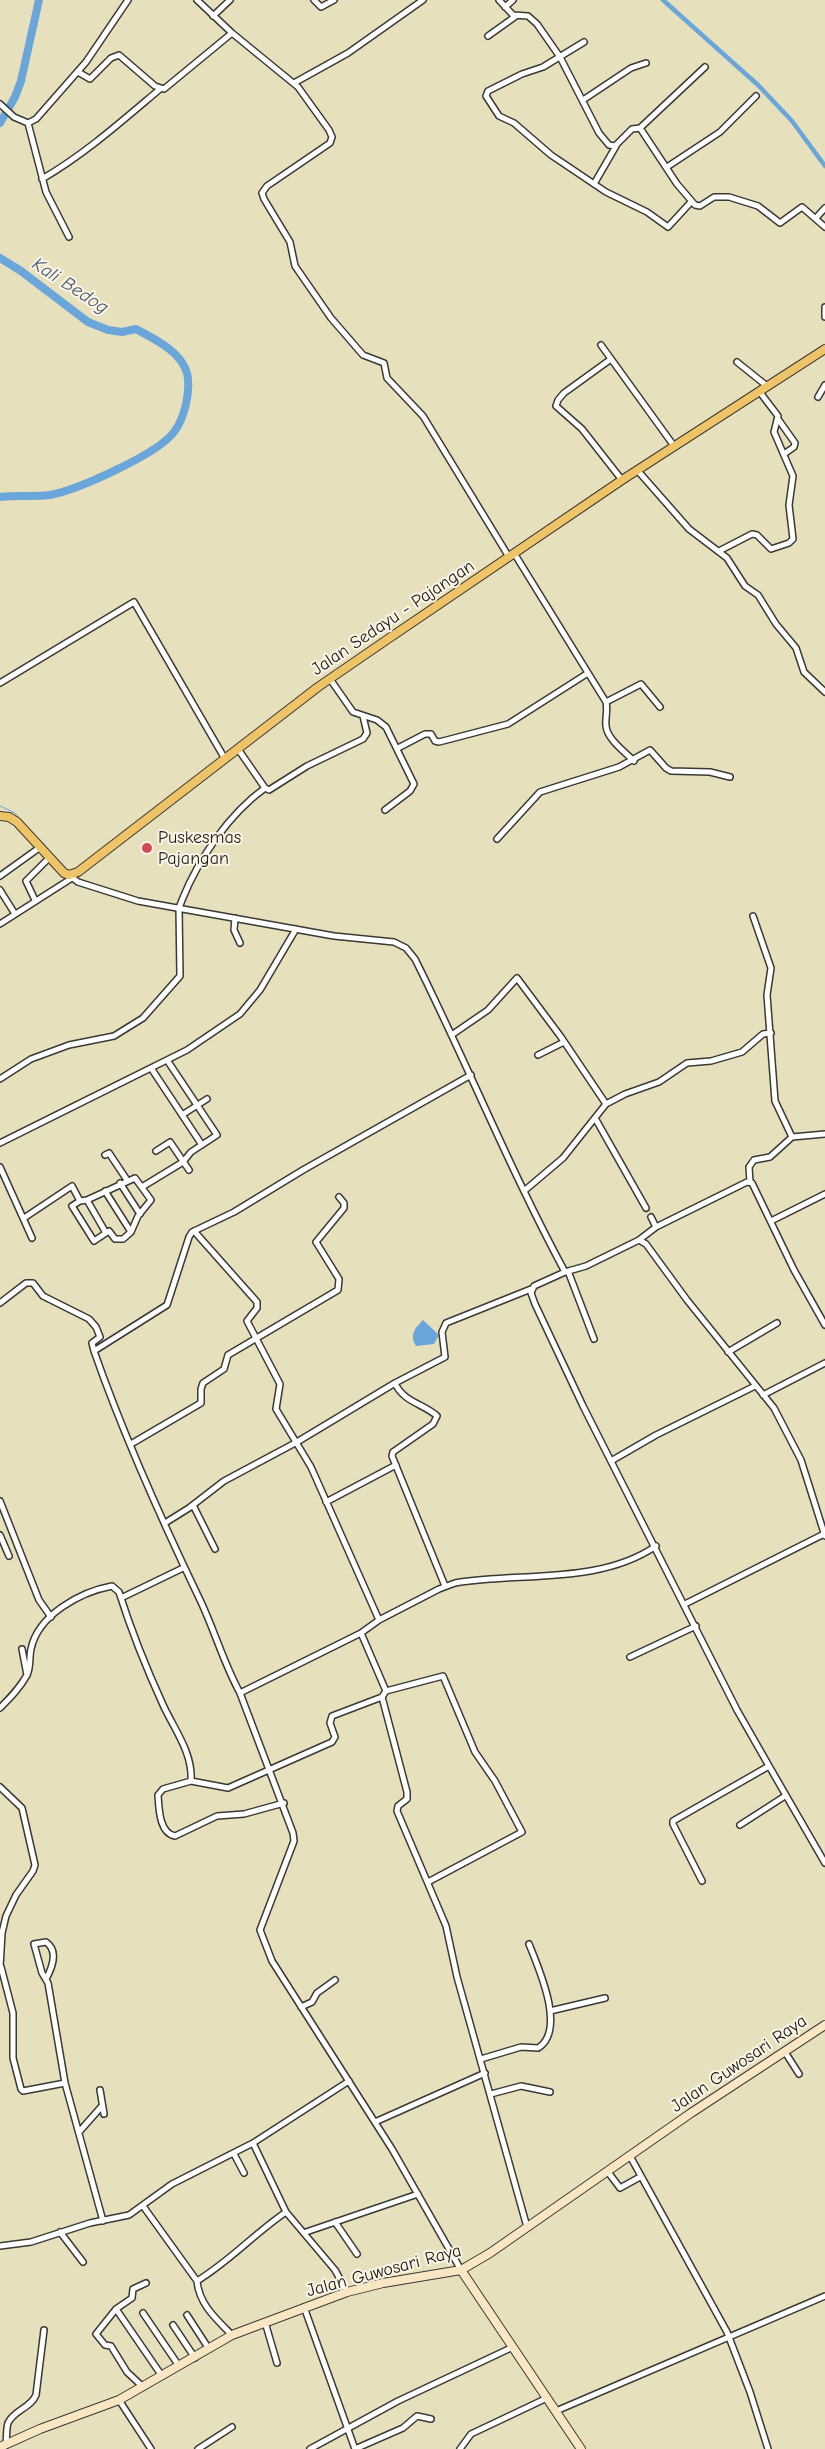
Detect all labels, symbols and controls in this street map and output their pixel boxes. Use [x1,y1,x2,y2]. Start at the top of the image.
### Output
water label: Kali Bedog [27,253,113,319]
street label: Jalan Sedayu - Pajangan [307,555,479,681]
place label: Puskesmas Pajangan [158,827,241,870]
marker: Puskesmas Pajangan [140,841,154,855]
street label: Jalan Guwosari Raya [667,2010,811,2118]
street label: Jalan Guwosari Raya [304,2240,464,2302]

